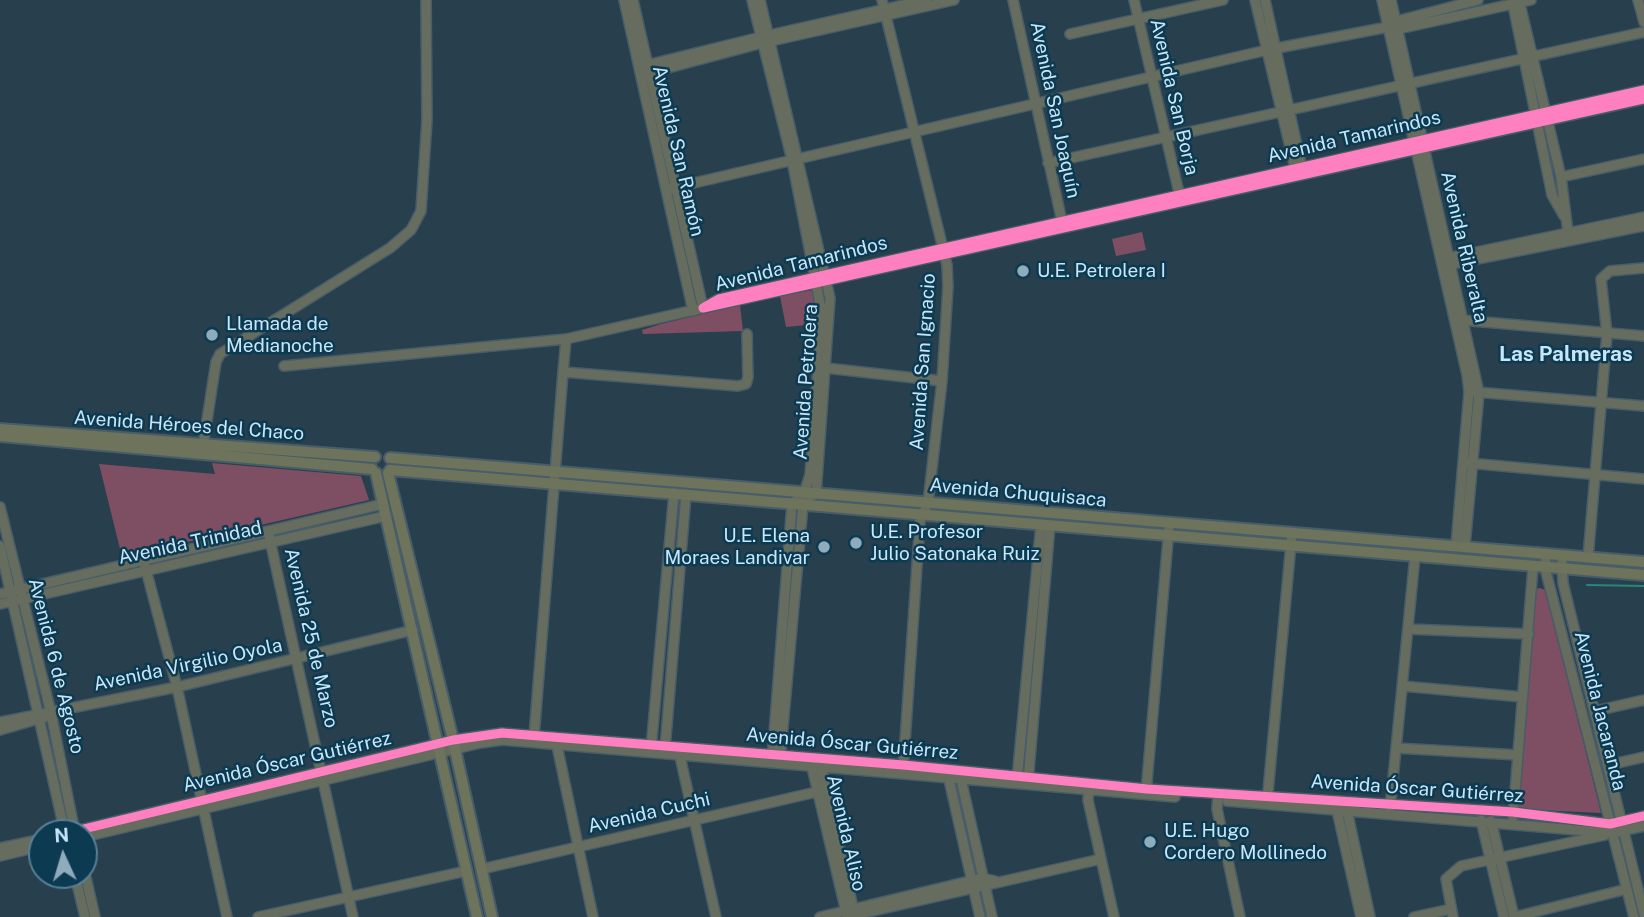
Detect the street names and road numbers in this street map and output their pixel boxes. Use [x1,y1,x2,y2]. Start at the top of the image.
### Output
street label: Avenida San Borja [1145,17,1203,177]
street label: Avenida San Joaquín [1025,20,1085,200]
street label: Avenida San Ramón [647,63,709,239]
street label: Avenida Tamarindos [1265,106,1443,168]
street label: Avenida Riberalta [1435,169,1493,325]
street label: Avenida Tamarindos [712,232,890,296]
street label: Avenida San Ignacio [905,273,941,451]
street label: Avenida Petrolera [789,303,823,461]
street label: Avenida Héroes del Chaco [73,407,305,445]
street label: Avenida Chuquisaca [928,474,1108,512]
street label: Avenida Trinidad [116,517,264,569]
street label: Avenida 25 de Marzo [279,546,343,730]
street label: Avenida 6 de Agosto [23,576,89,756]
street label: Avenida Jacaranda [1569,629,1631,793]
street label: Avenida Virgilio Oyola [91,634,285,696]
street label: Avenida Óscar Gutiérrez [745,723,959,765]
street label: Avenida Óscar Gutiérrez [181,727,393,797]
street label: Avenida Óscar Gutiérrez [1310,770,1524,808]
street label: Avenida Aliso [822,773,870,893]
street label: Avenida Cuchi [586,788,712,838]

